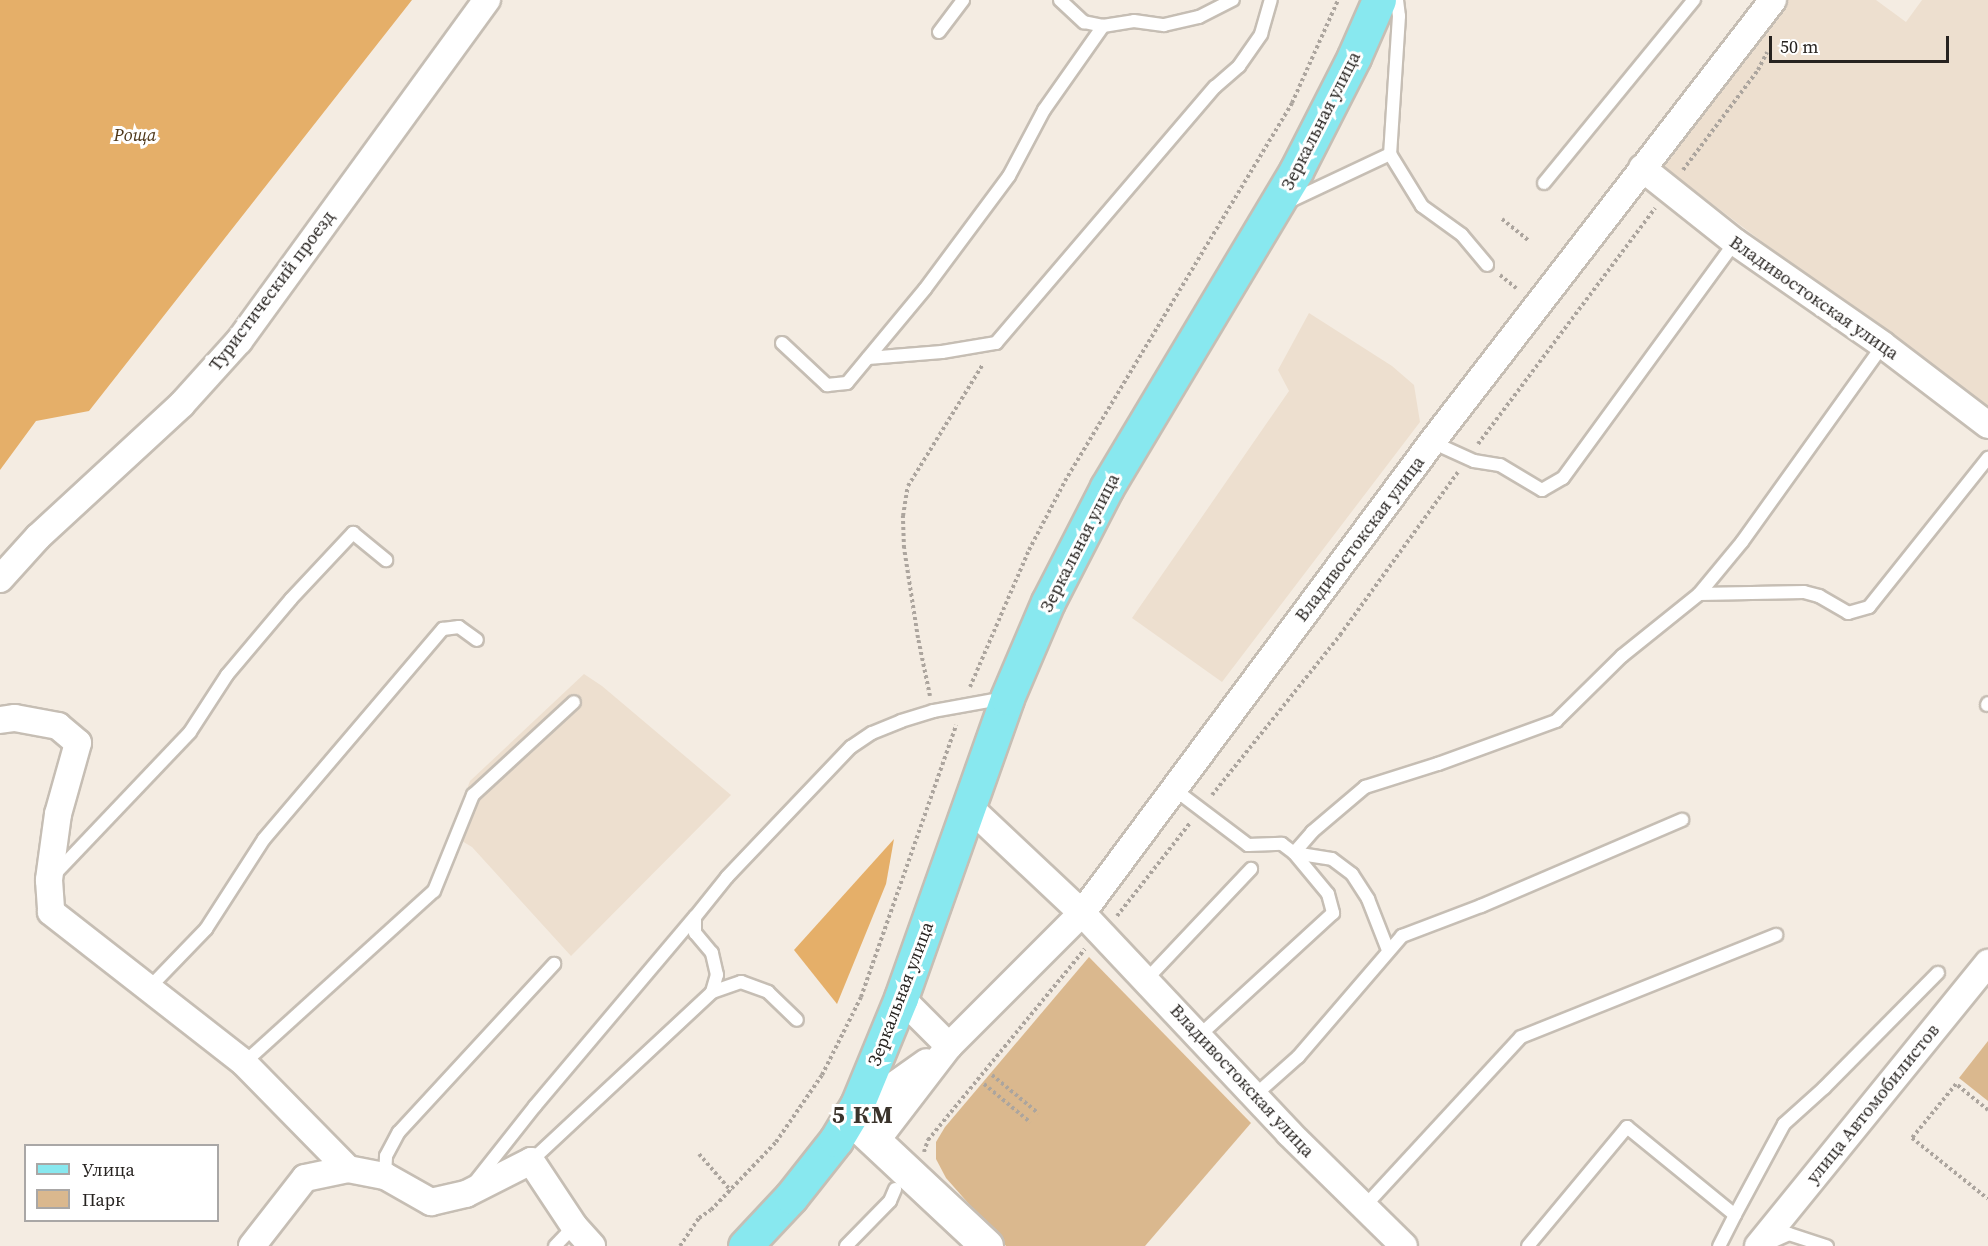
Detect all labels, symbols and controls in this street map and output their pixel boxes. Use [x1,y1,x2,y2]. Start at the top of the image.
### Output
scale bar [1772,24,1952,62]
text: 50 m [1780,34,1818,59]
street label: Зеркальная улица [1277,48,1365,194]
park label: Роща [114,124,156,146]
street label: Туристический проезд [205,207,339,375]
street label: Владивостокская улица [1725,231,1903,365]
street label: Владивостокская улица [1291,452,1429,626]
street label: Зеркальная улица [1036,470,1124,616]
street label: Зеркальная улица [864,919,938,1069]
street label: Владивостокская улица [1165,1000,1319,1162]
street label: улица Автомобилистов [1802,1020,1944,1188]
district label: 5 КМ [832,1101,894,1129]
legend [24,1144,219,1222]
text: Улица [82,1157,135,1182]
text: Парк [82,1187,125,1212]

